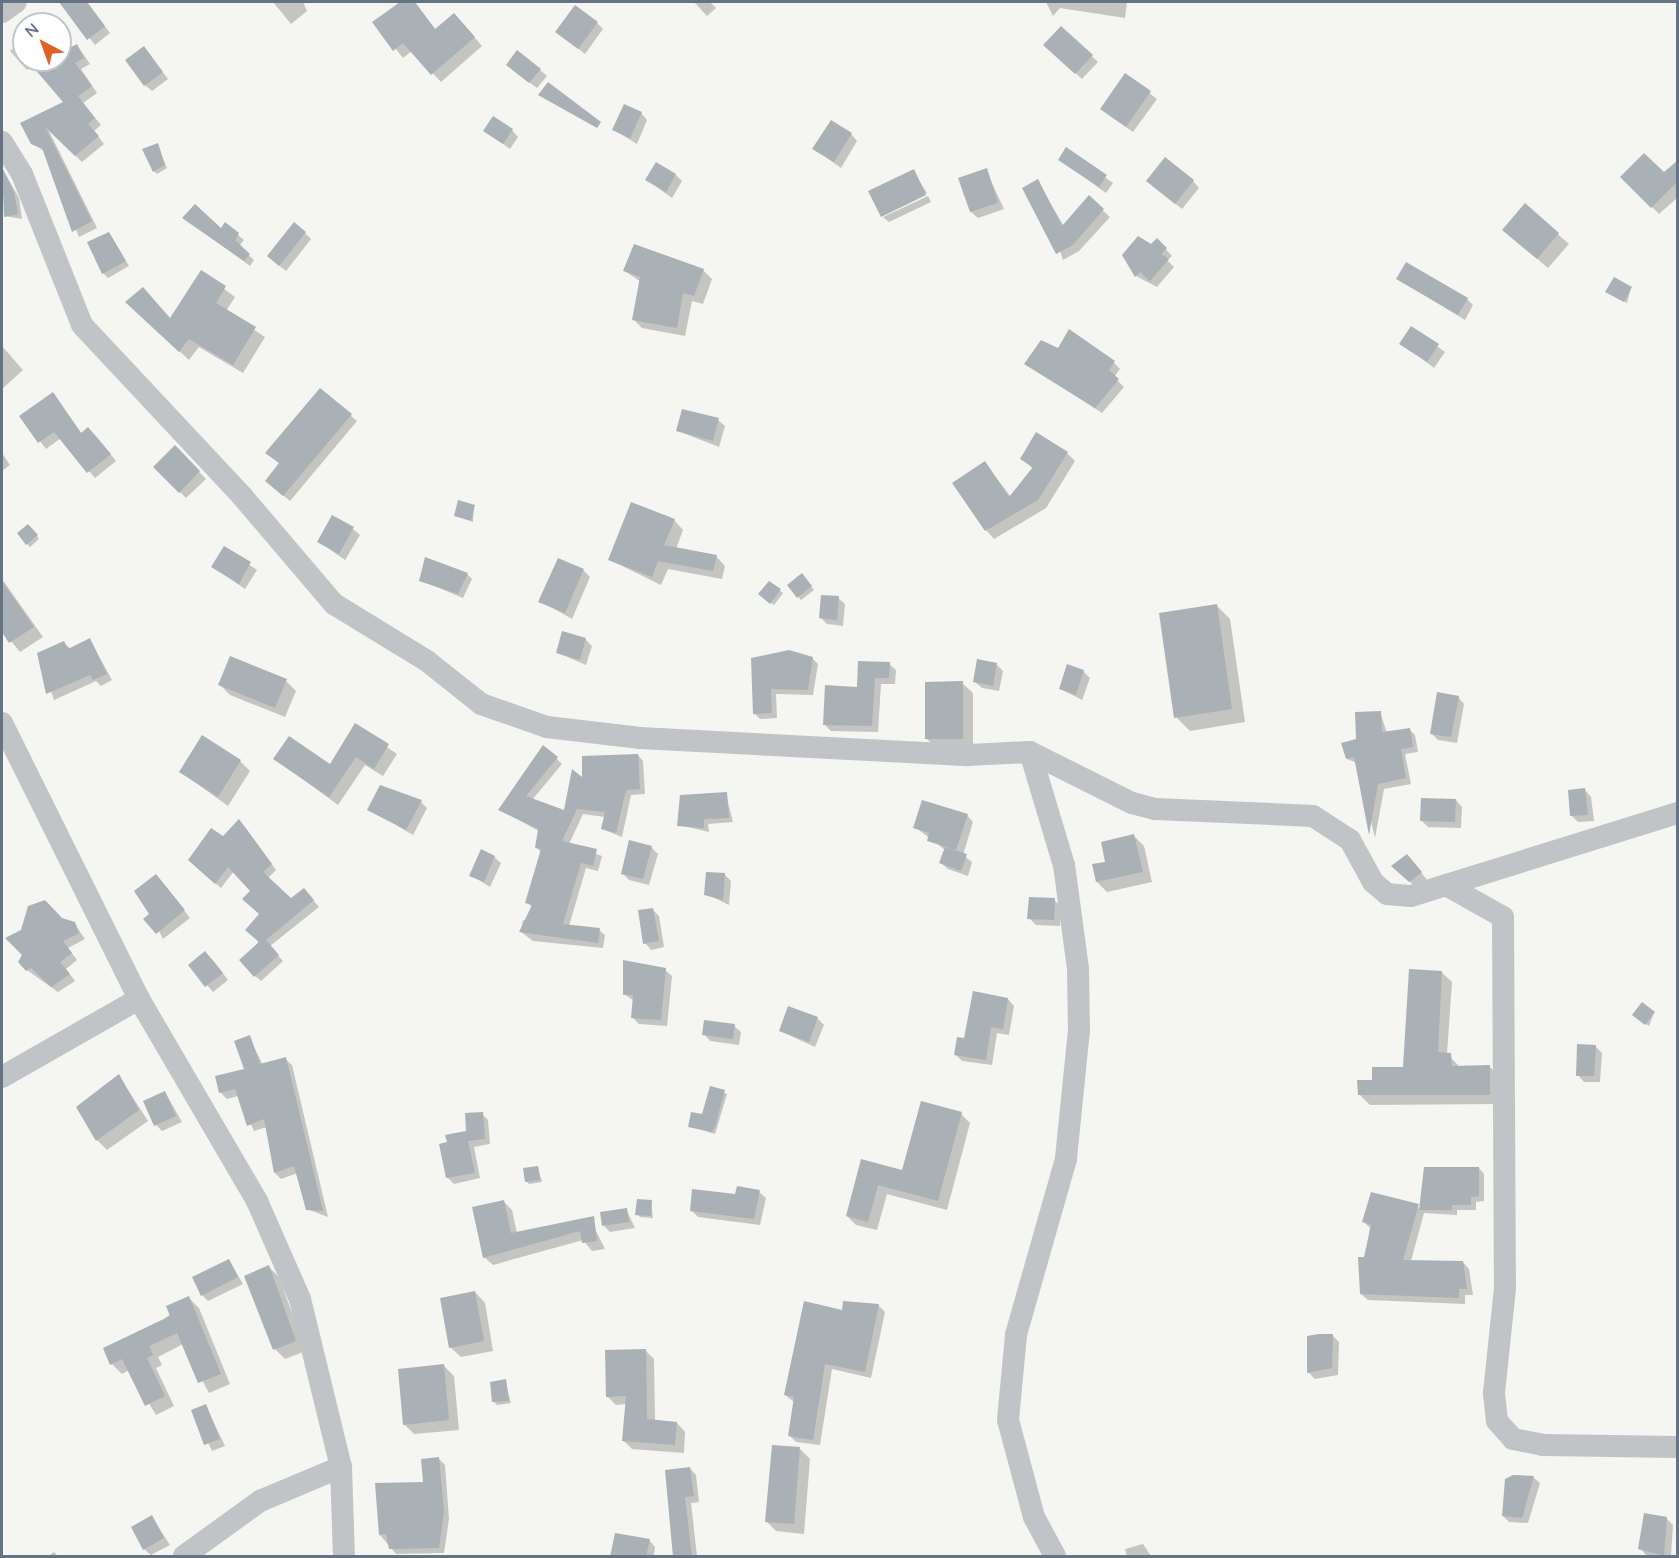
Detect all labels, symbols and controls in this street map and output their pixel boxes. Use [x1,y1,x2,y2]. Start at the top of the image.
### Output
north arrow [12,12,72,72]
text: N [20,19,42,41]

